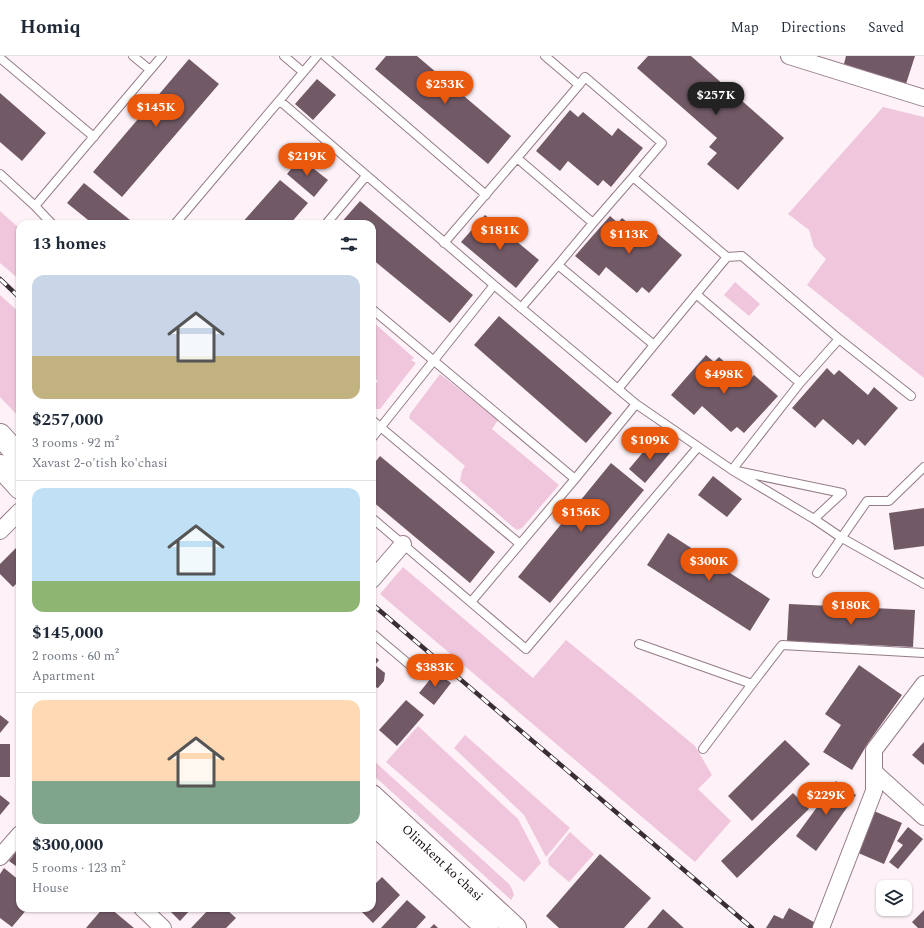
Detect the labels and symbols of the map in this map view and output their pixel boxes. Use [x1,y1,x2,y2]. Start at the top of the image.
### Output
pin: $253K [417,71,473,105]
pin: $257K [688,82,744,116]
pin: $145K [128,94,184,128]
pin: $219K [279,143,335,177]
pin: $181K [472,217,528,251]
pin: $113K [601,221,657,255]
pin: $498K [696,361,752,395]
pin: $109K [622,427,678,461]
pin: $156K [553,499,609,533]
pin: $300K [681,548,737,582]
pin: $180K [823,592,879,626]
pin: $383K [407,654,463,688]
pin: $229K [798,782,854,816]
street label: Olimkent ko'chasi [397,820,488,906]

